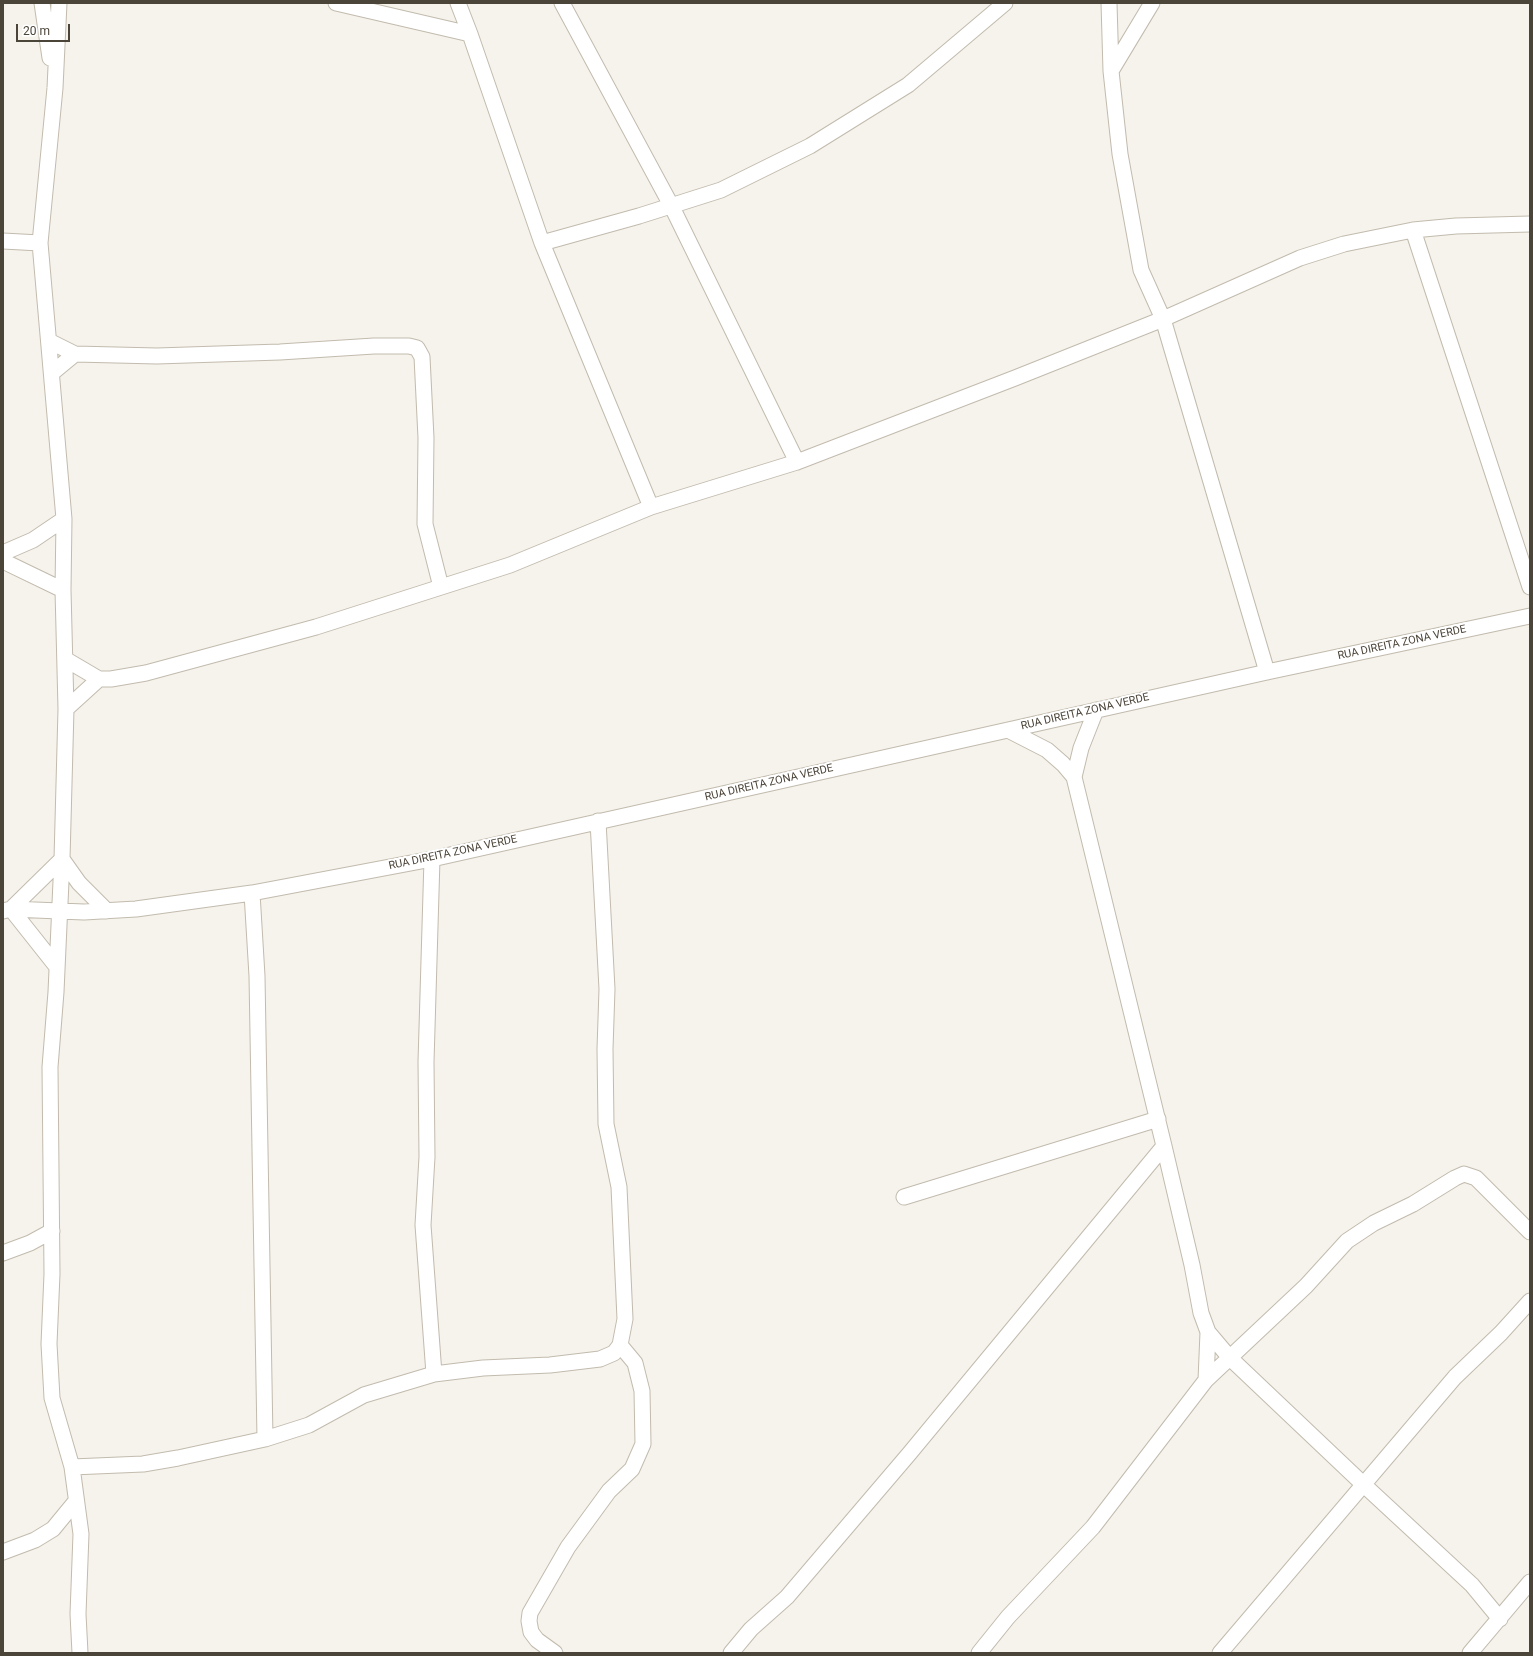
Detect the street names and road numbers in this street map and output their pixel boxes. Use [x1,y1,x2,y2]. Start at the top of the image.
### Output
street label: RUA DIREITA ZONA VERDE [1336,623,1468,663]
street label: RUA DIREITA ZONA VERDE [1020,691,1150,733]
street label: RUA DIREITA ZONA VERDE [704,762,834,804]
street label: RUA DIREITA ZONA VERDE [387,833,519,873]

